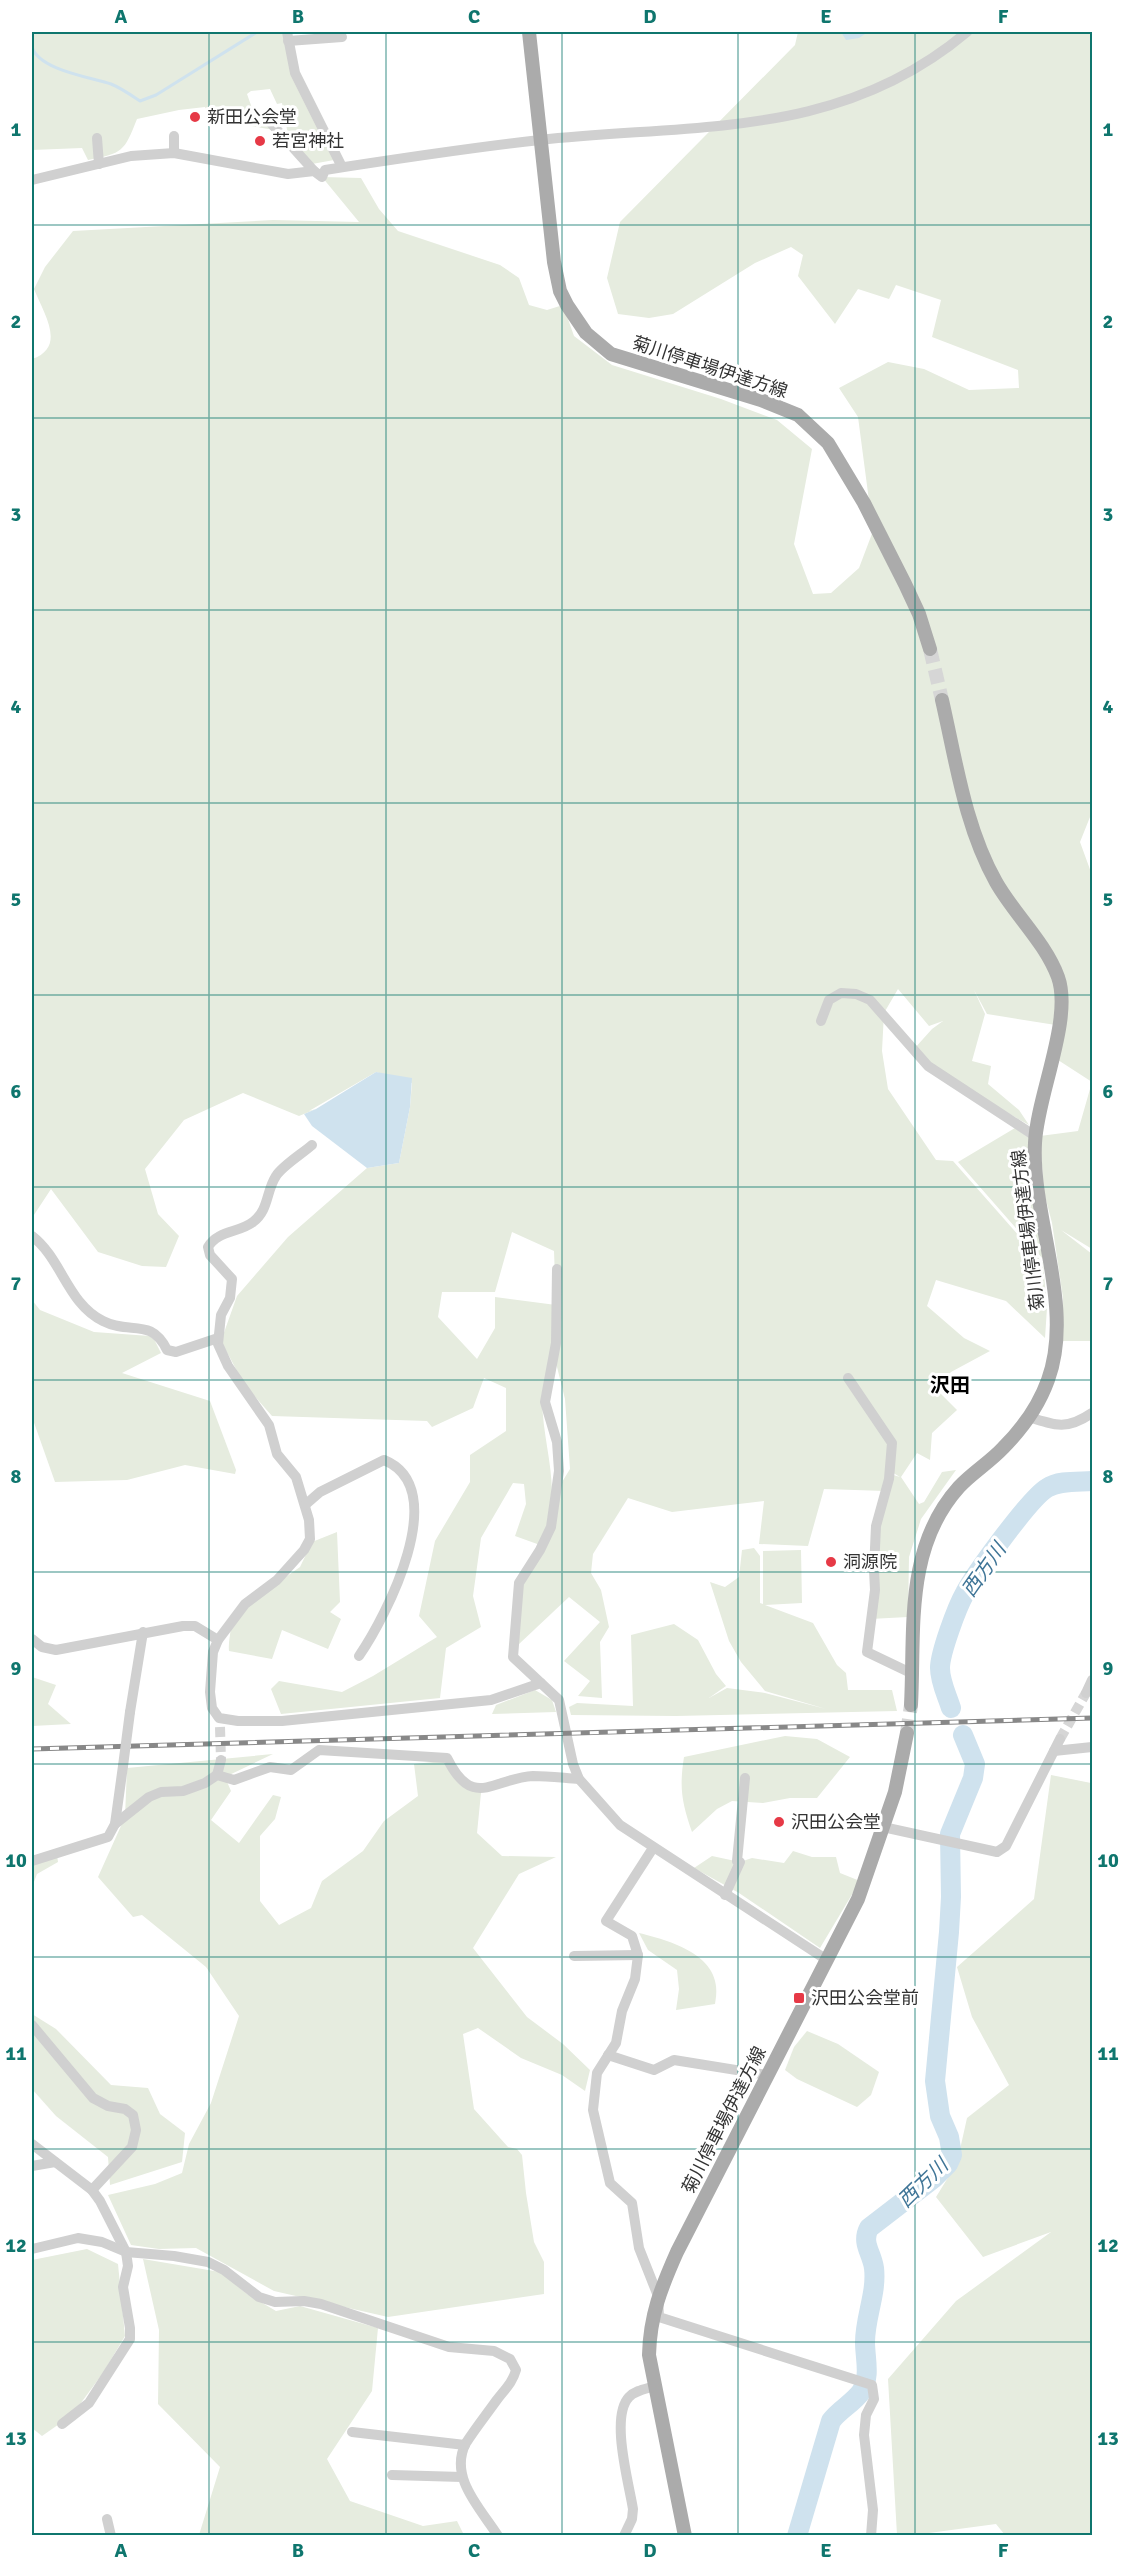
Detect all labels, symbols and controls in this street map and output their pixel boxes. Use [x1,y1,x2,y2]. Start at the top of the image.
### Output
text: A [115,4,128,29]
text: B [292,4,304,29]
text: C [468,4,480,29]
text: D [643,4,657,29]
text: E [820,4,832,29]
text: F [998,4,1009,29]
place label: 新田公会堂 [207,106,297,128]
marker: 新田公会堂 [188,110,202,124]
text: 1 [11,117,22,142]
text: 1 [1103,117,1114,142]
place label: 若宮神社 [272,130,344,152]
marker: 若宮神社 [253,134,267,148]
text: 2 [11,309,21,334]
text: 2 [1103,309,1113,334]
street label: 菊川停車場伊達方線 [630,332,790,402]
text: 3 [11,502,21,527]
text: 3 [1103,502,1113,527]
text: 4 [11,694,22,719]
text: 4 [1103,694,1114,719]
text: 5 [11,887,21,912]
text: 5 [1103,887,1113,912]
text: 6 [11,1079,22,1104]
text: 6 [1103,1079,1114,1104]
street label: 菊川停車場伊達方線 [1007,1148,1049,1312]
text: 7 [11,1271,22,1296]
text: 7 [1103,1271,1114,1296]
district label: 沢田 [930,1373,970,1398]
text: 8 [11,1464,22,1489]
text: 8 [1103,1464,1114,1489]
water label: 西方川 [957,1537,1013,1602]
place label: 洞源院 [843,1551,897,1573]
marker: 洞源院 [824,1555,838,1569]
text: 9 [11,1656,22,1681]
text: 9 [1103,1656,1114,1681]
place label: 沢田公会堂 [791,1811,881,1833]
marker: 沢田公会堂 [772,1815,786,1829]
text: 10 [5,1848,27,1873]
text: 10 [1097,1848,1119,1873]
place label: 沢田公会堂前 [811,1987,919,2009]
marker: 沢田公会堂前 [792,1991,806,2005]
text: 11 [5,2041,27,2066]
text: 11 [1097,2041,1119,2066]
street label: 菊川停車場伊達方線 [677,2043,771,2197]
water label: 西方川 [893,2152,955,2213]
text: 12 [5,2233,27,2258]
text: 12 [1097,2233,1119,2258]
text: 13 [5,2426,27,2451]
text: 13 [1097,2426,1119,2451]
text: A [115,2538,128,2563]
text: B [292,2538,304,2563]
text: C [468,2538,480,2563]
text: D [643,2538,657,2563]
text: E [820,2538,832,2563]
text: F [998,2538,1009,2563]

